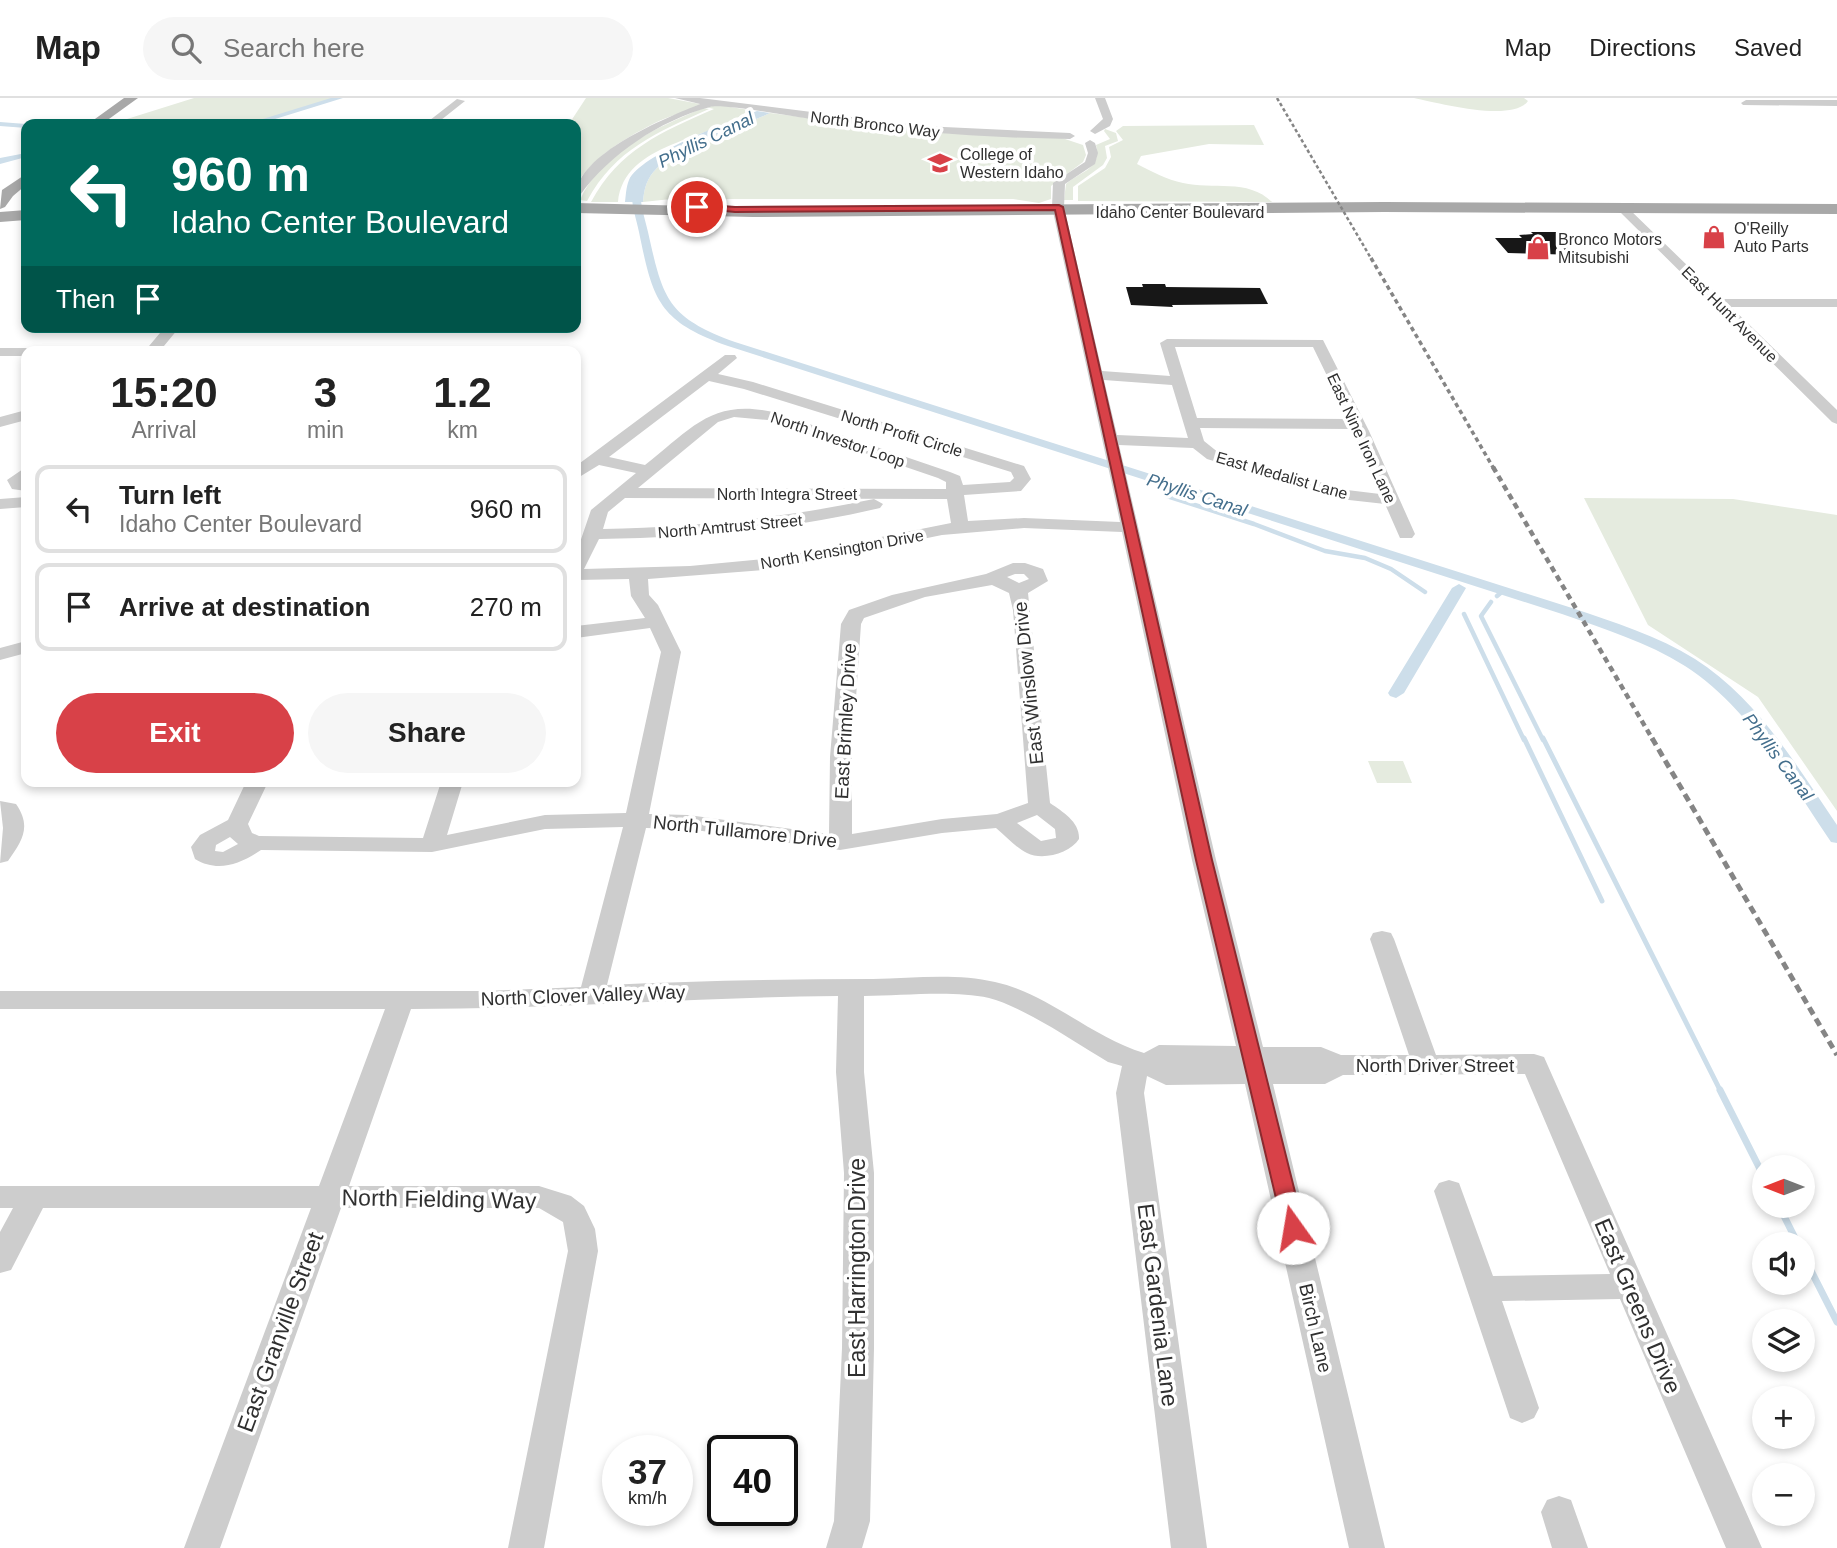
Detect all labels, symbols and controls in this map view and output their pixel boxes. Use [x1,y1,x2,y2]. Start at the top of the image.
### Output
search box [143,17,633,80]
text: Map [35,29,101,66]
icon: search [167,29,205,67]
text: Search here [223,33,365,63]
text: Map [1505,34,1551,61]
text: Directions [1589,34,1696,61]
text: Saved [1734,34,1802,61]
water label: Phyllis Canal [655,108,758,172]
street label: North Bronco Way [809,108,941,141]
place label: College of Western Idaho [960,146,1064,181]
icon: left [56,147,147,238]
text: 960 m [171,147,310,201]
school or university icon: College of Western Idaho [926,149,954,177]
pin [667,177,727,237]
icon: arrive [678,188,716,226]
text: Idaho Center Boulevard [171,204,509,240]
street label: Idaho Center Boulevard [1096,204,1265,221]
place label: O'Reilly Auto Parts [1734,220,1809,255]
shop icon: O'Reilly Auto Parts [1700,223,1728,251]
place label: Bronco Motors Mitsubishi [1558,231,1662,266]
shop icon: Bronco Motors Mitsubishi [1524,234,1552,262]
street label: East Hunt Avenue [1678,263,1781,366]
icon: arrive [129,280,167,318]
text: Then [56,284,115,314]
text: 15:20 [110,369,218,416]
text: 3 [314,369,337,416]
text: 1.2 [433,369,492,416]
street label: East Nine Iron Lane [1324,371,1399,506]
street label: North Profit Circle [839,407,965,460]
street label: North Investor Loop [769,409,907,470]
text: Arrival [131,417,197,443]
text: min [307,417,344,443]
text: km [447,417,478,443]
street label: East Medalist Lane [1214,449,1350,502]
water label: Phyllis Canal [1144,469,1251,521]
text: Turn left [119,480,221,510]
street label: North Integra Street [717,486,858,503]
icon: left [60,490,98,528]
text: 960 m [470,494,542,524]
text: Idaho Center Boulevard [119,511,362,537]
street label: North Amtrust Street [657,512,804,541]
street label: North Kensington Drive [759,527,925,572]
icon: arrive [60,588,98,626]
text: Arrive at destination [119,592,370,622]
text: 270 m [470,592,542,622]
street label: East Winslow Drive [1010,600,1047,765]
street label: East Brimley Drive [831,642,860,800]
button: Exit [56,693,294,773]
button: Share [308,693,546,773]
water label: Phyllis Canal [1739,709,1818,805]
street label: North Tullamore Drive [652,811,838,852]
street label: North Clover Valley Way [480,981,686,1010]
street label: North Driver Street [1356,1055,1515,1076]
north arrow [1752,1155,1815,1218]
map controls [1752,1155,1815,1526]
street label: East Harrington Drive [844,1158,870,1378]
street label: North Fielding Way [341,1184,537,1214]
position arrow [1256,1191,1330,1265]
street label: East Gardenia Lane [1133,1202,1183,1408]
street label: East Greens Drive [1589,1214,1687,1398]
street label: East Granville Street [232,1228,328,1436]
button: sound [1752,1232,1815,1295]
street label: Birch Lane [1295,1281,1336,1375]
button: layers [1752,1309,1815,1372]
button: + [1752,1386,1815,1449]
speed limit sign: 40 [707,1435,798,1526]
text: 37 [628,1452,667,1491]
button: − [1752,1463,1815,1526]
text: km/h [628,1488,667,1508]

